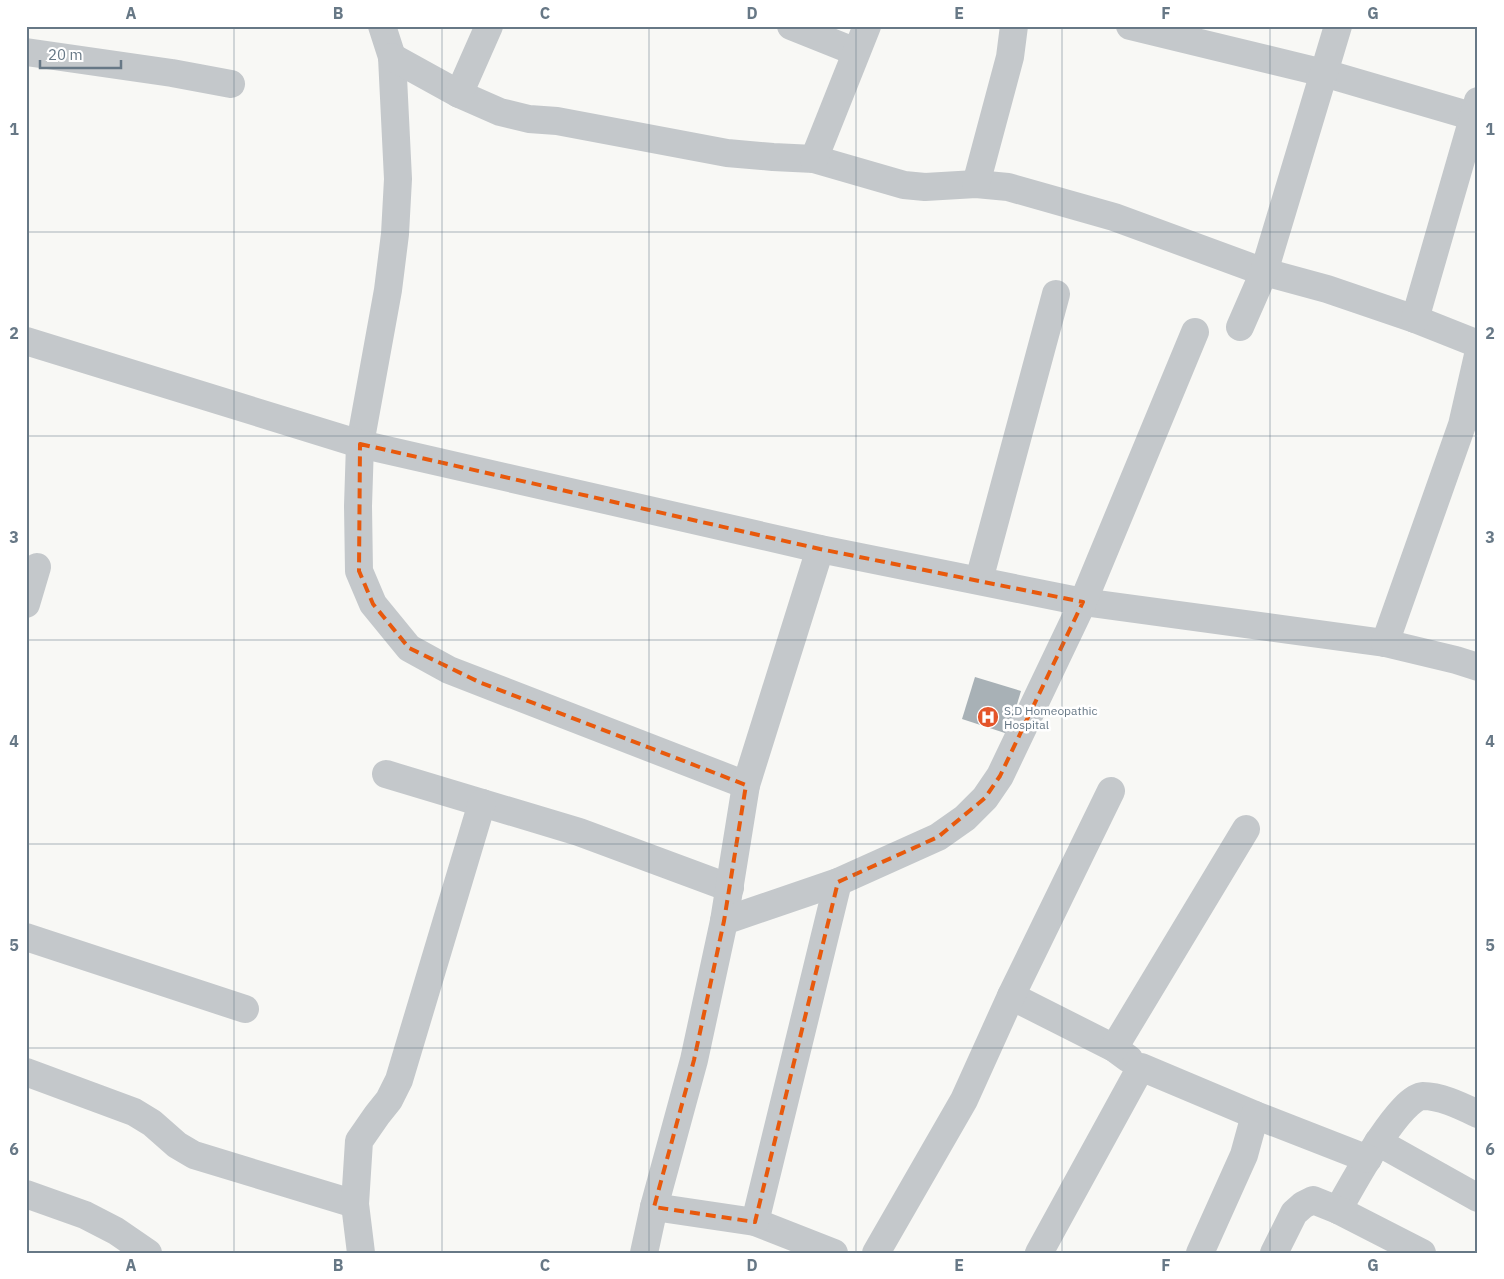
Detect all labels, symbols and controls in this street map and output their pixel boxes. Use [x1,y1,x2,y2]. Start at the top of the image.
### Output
text: A [126,3,137,23]
text: B [333,3,344,23]
text: C [540,3,550,23]
text: D [746,3,758,23]
text: E [954,3,964,23]
text: F [1161,3,1171,23]
text: G [1367,3,1379,23]
scale bar [40,38,121,70]
text: 20 m [48,45,83,64]
text: 1 [9,119,19,139]
text: 1 [1485,119,1495,139]
text: 2 [9,323,19,343]
text: 2 [1485,323,1495,343]
text: 3 [9,527,19,547]
text: 3 [1485,527,1495,547]
place label: S.D Homeopathic Hospital [1004,703,1098,732]
hospital icon: S.D Homeopathic Hospital [976,705,1000,729]
text: 4 [9,731,19,751]
text: 4 [1485,731,1495,751]
text: 5 [9,935,19,955]
text: 5 [1485,935,1495,955]
text: 6 [9,1139,19,1159]
text: 6 [1485,1139,1495,1159]
text: A [126,1255,137,1275]
text: B [333,1255,344,1275]
text: C [540,1255,550,1275]
text: D [746,1255,758,1275]
text: E [954,1255,964,1275]
text: F [1161,1255,1171,1275]
text: G [1367,1255,1379,1275]

